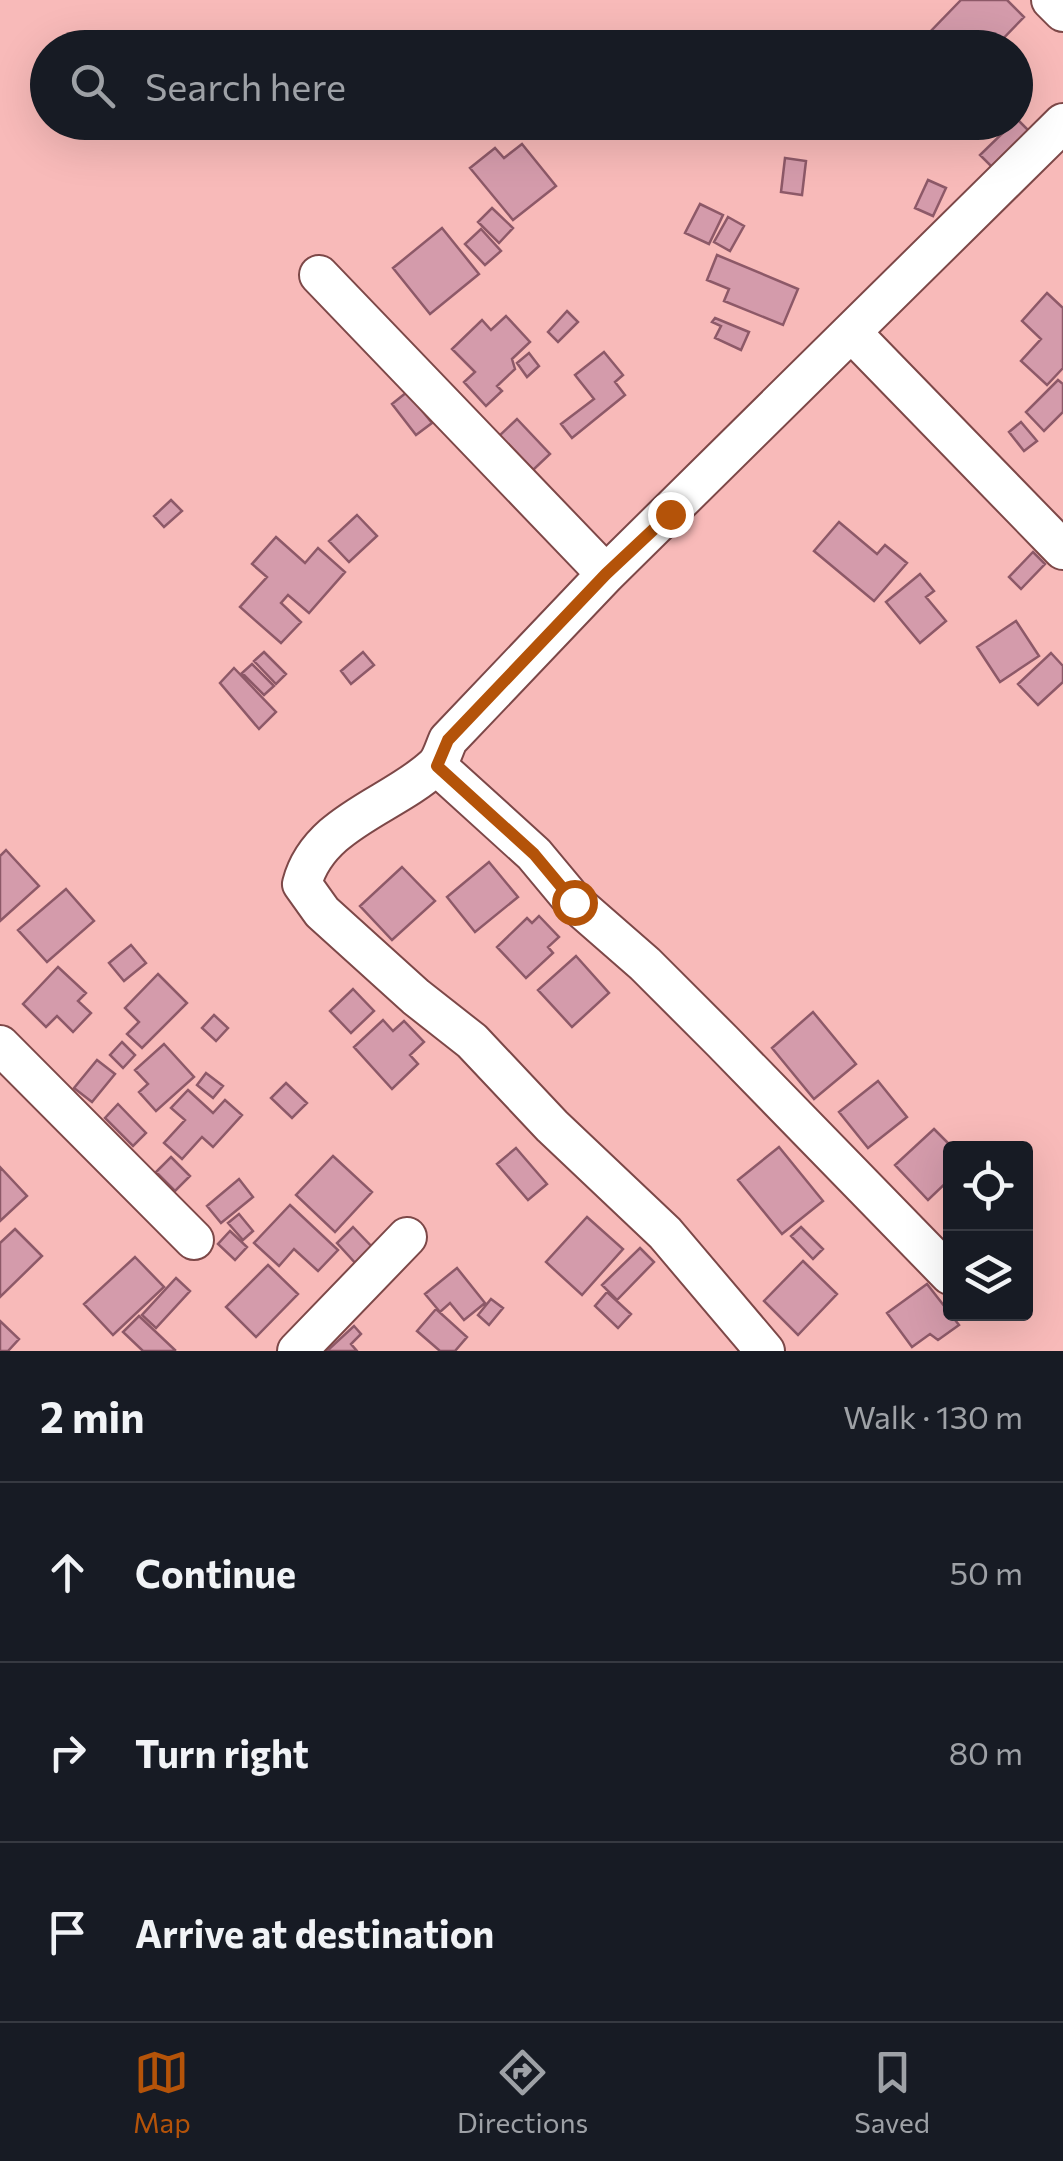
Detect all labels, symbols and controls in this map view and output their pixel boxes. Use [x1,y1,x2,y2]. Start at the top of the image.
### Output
search box [30,30,1033,140]
icon: search [65,58,120,113]
text: Search here [145,62,346,109]
route end [648,492,694,538]
route start [552,880,598,926]
map controls [943,1141,1033,1321]
button: locate [943,1141,1033,1231]
button: layers [943,1231,1033,1321]
text: 2 min [40,1390,145,1442]
text: Walk · 130 m [843,1396,1023,1436]
icon: ahead [40,1545,95,1600]
text: Continue [135,1549,296,1596]
text: 50 m [950,1552,1023,1592]
icon: right [40,1725,95,1780]
text: Turn right [135,1729,309,1776]
text: 80 m [949,1732,1023,1772]
icon: arrive [40,1905,95,1960]
text: Arrive at destination [135,1909,494,1956]
tab: Map [133,2045,191,2139]
tab: Directions [457,2045,588,2139]
tab: Saved [854,2045,930,2139]

